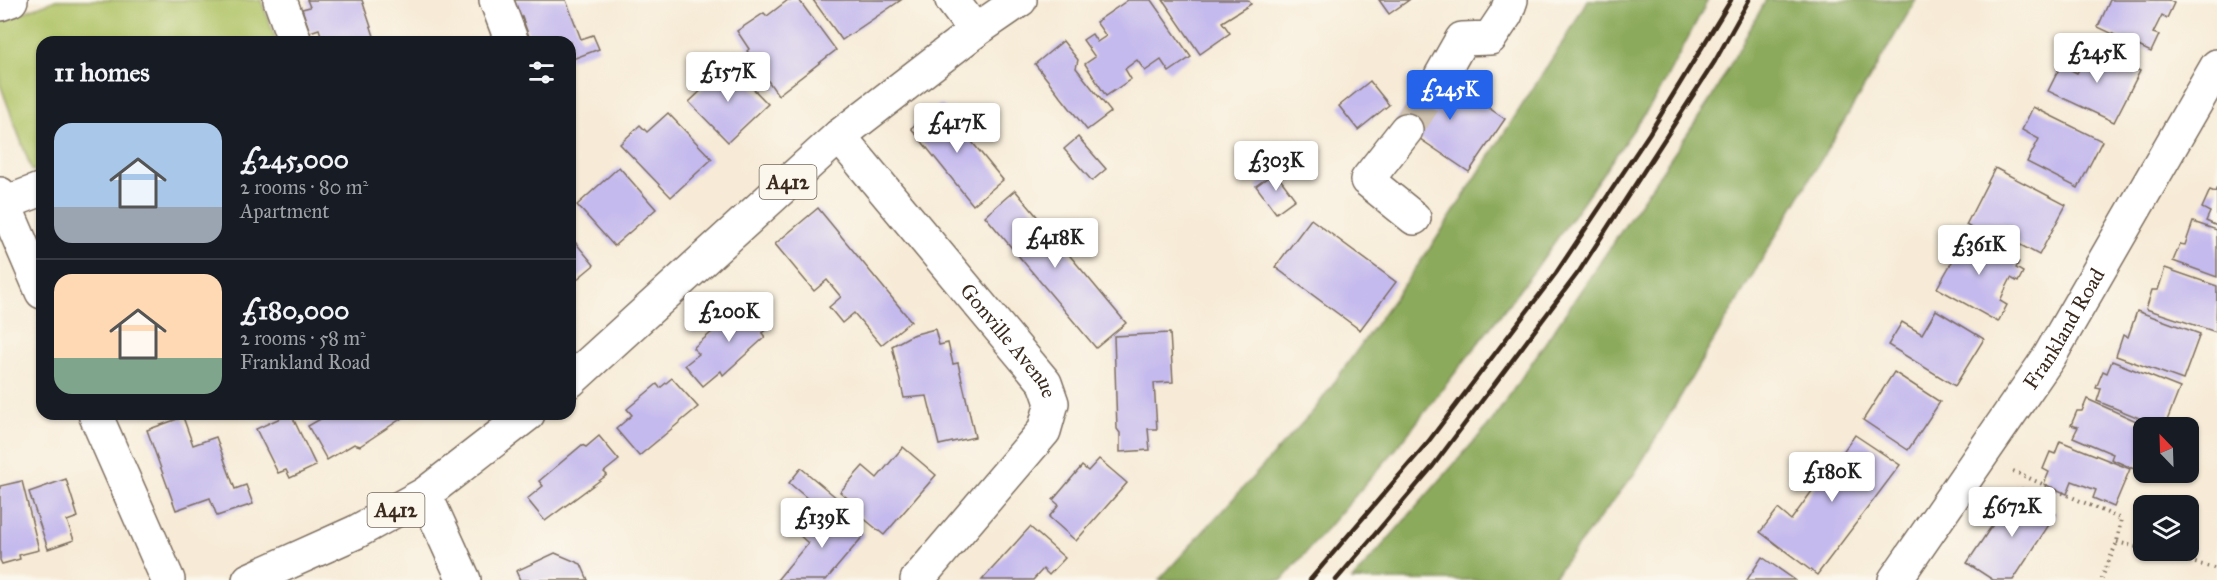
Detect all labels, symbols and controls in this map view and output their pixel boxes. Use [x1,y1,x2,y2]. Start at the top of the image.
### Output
pin: £245K [2055,33,2139,84]
text: £245K [2068,40,2126,64]
pin: £157K [686,52,770,103]
text: 11 homes [54,56,150,88]
icon: filters [525,56,558,89]
text: £157K [700,59,756,83]
pin: £245K [1408,70,1492,121]
text: £245K [1421,77,1479,101]
pin: £417K [915,103,999,154]
text: £417K [928,110,986,134]
pin: £303K [1234,141,1318,192]
text: £245,000 [240,143,349,175]
icon: home [102,147,174,219]
text: £303K [1248,148,1304,172]
road number: A412 [760,165,816,199]
text: 2 rooms · 80 m² [240,175,368,199]
text: Apartment [240,199,329,223]
pin: £418K [1013,218,1097,269]
text: £418K [1026,225,1084,249]
pin: £361K [1937,225,2021,276]
text: £361K [1952,232,2006,256]
street label: Frankland Road [2018,263,2111,394]
street label: Gonville Avenue [954,278,1062,401]
pin: £200K [687,292,771,343]
text: £180,000 [240,294,349,326]
icon: home [102,298,174,370]
text: £200K [698,299,760,323]
text: 2 rooms · 58 m² [240,326,366,350]
text: Frankland Road [240,350,370,374]
north arrow [2133,417,2199,483]
map controls [2133,417,2199,561]
pin: £180K [1790,452,1874,503]
text: £180K [1803,459,1861,483]
pin: £672K [1970,487,2054,538]
road number: A412 [368,493,424,527]
text: £672K [1983,494,2041,518]
button: layers [2133,495,2199,561]
pin: £139K [780,498,864,549]
text: £139K [795,505,849,529]

